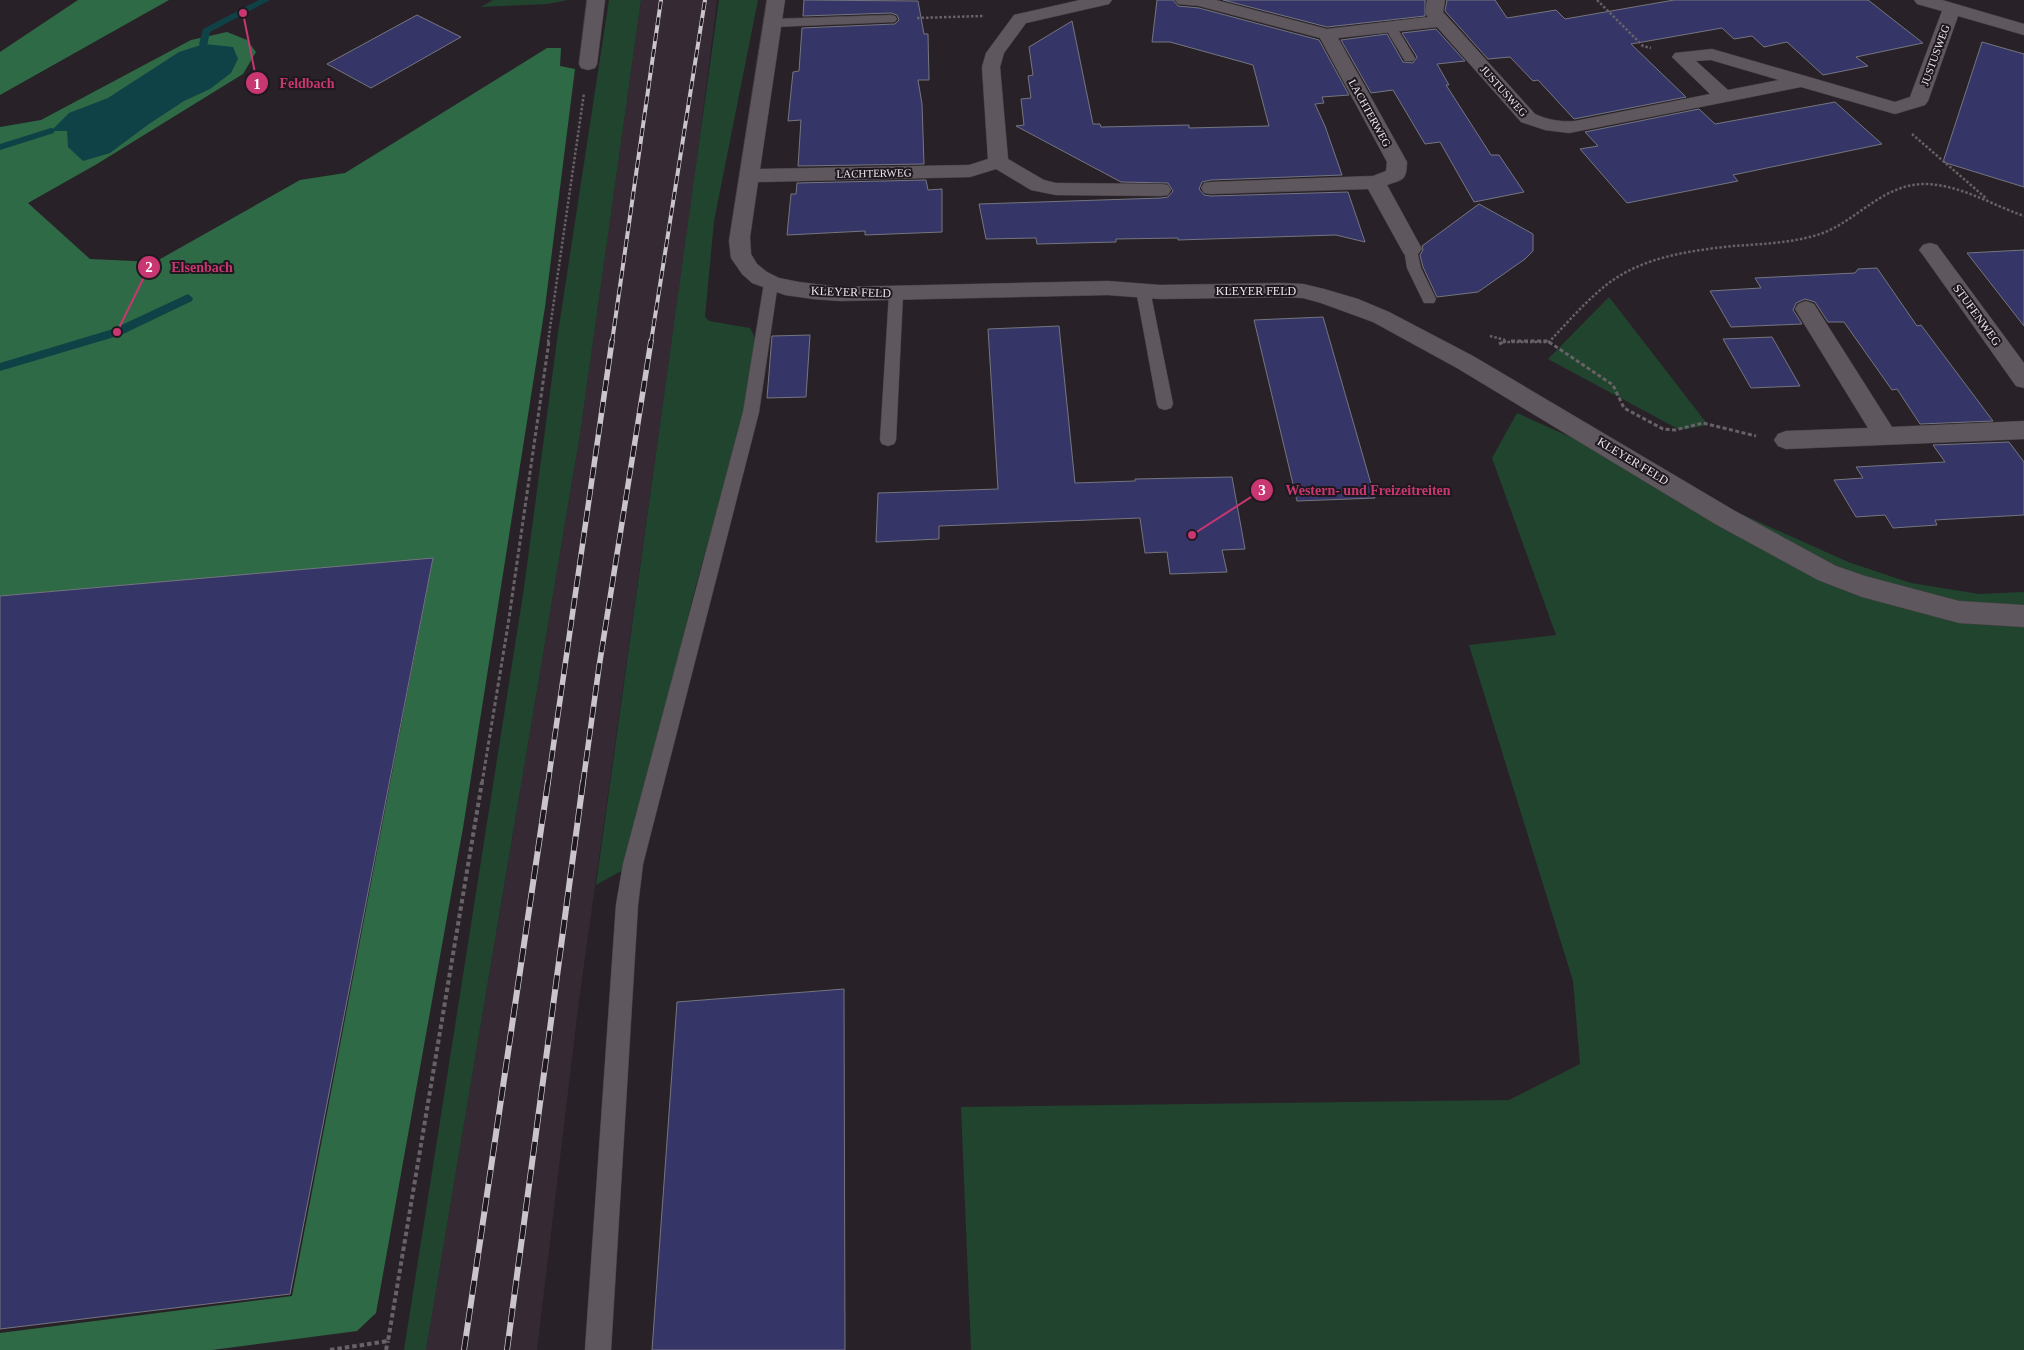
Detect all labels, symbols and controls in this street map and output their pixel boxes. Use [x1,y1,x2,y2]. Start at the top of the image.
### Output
street label: JUSTUSWEG [1918,23,1952,87]
street label: JUSTUSWEG [1478,63,1530,119]
callout: Feldbach [244,69,345,98]
text: 1 [253,76,261,92]
text: Feldbach [279,76,335,91]
street label: LACHTERWEG [1347,77,1393,149]
street label: LACHTERWEG [836,166,912,180]
callout: Elsenbach [137,253,243,282]
text: 2 [145,259,153,275]
text: Elsenbach [171,260,233,275]
street label: STUFENWEG [1950,281,2004,349]
street label: KLEYER FELD [811,284,892,300]
street label: KLEYER FELD [1216,284,1296,298]
street label: KLEYER FELD [1595,434,1671,488]
callout: Western- und Freizeitreiten [1250,475,1460,504]
text: 3 [1258,482,1266,498]
text: Western- und Freizeitreiten [1285,483,1451,498]

